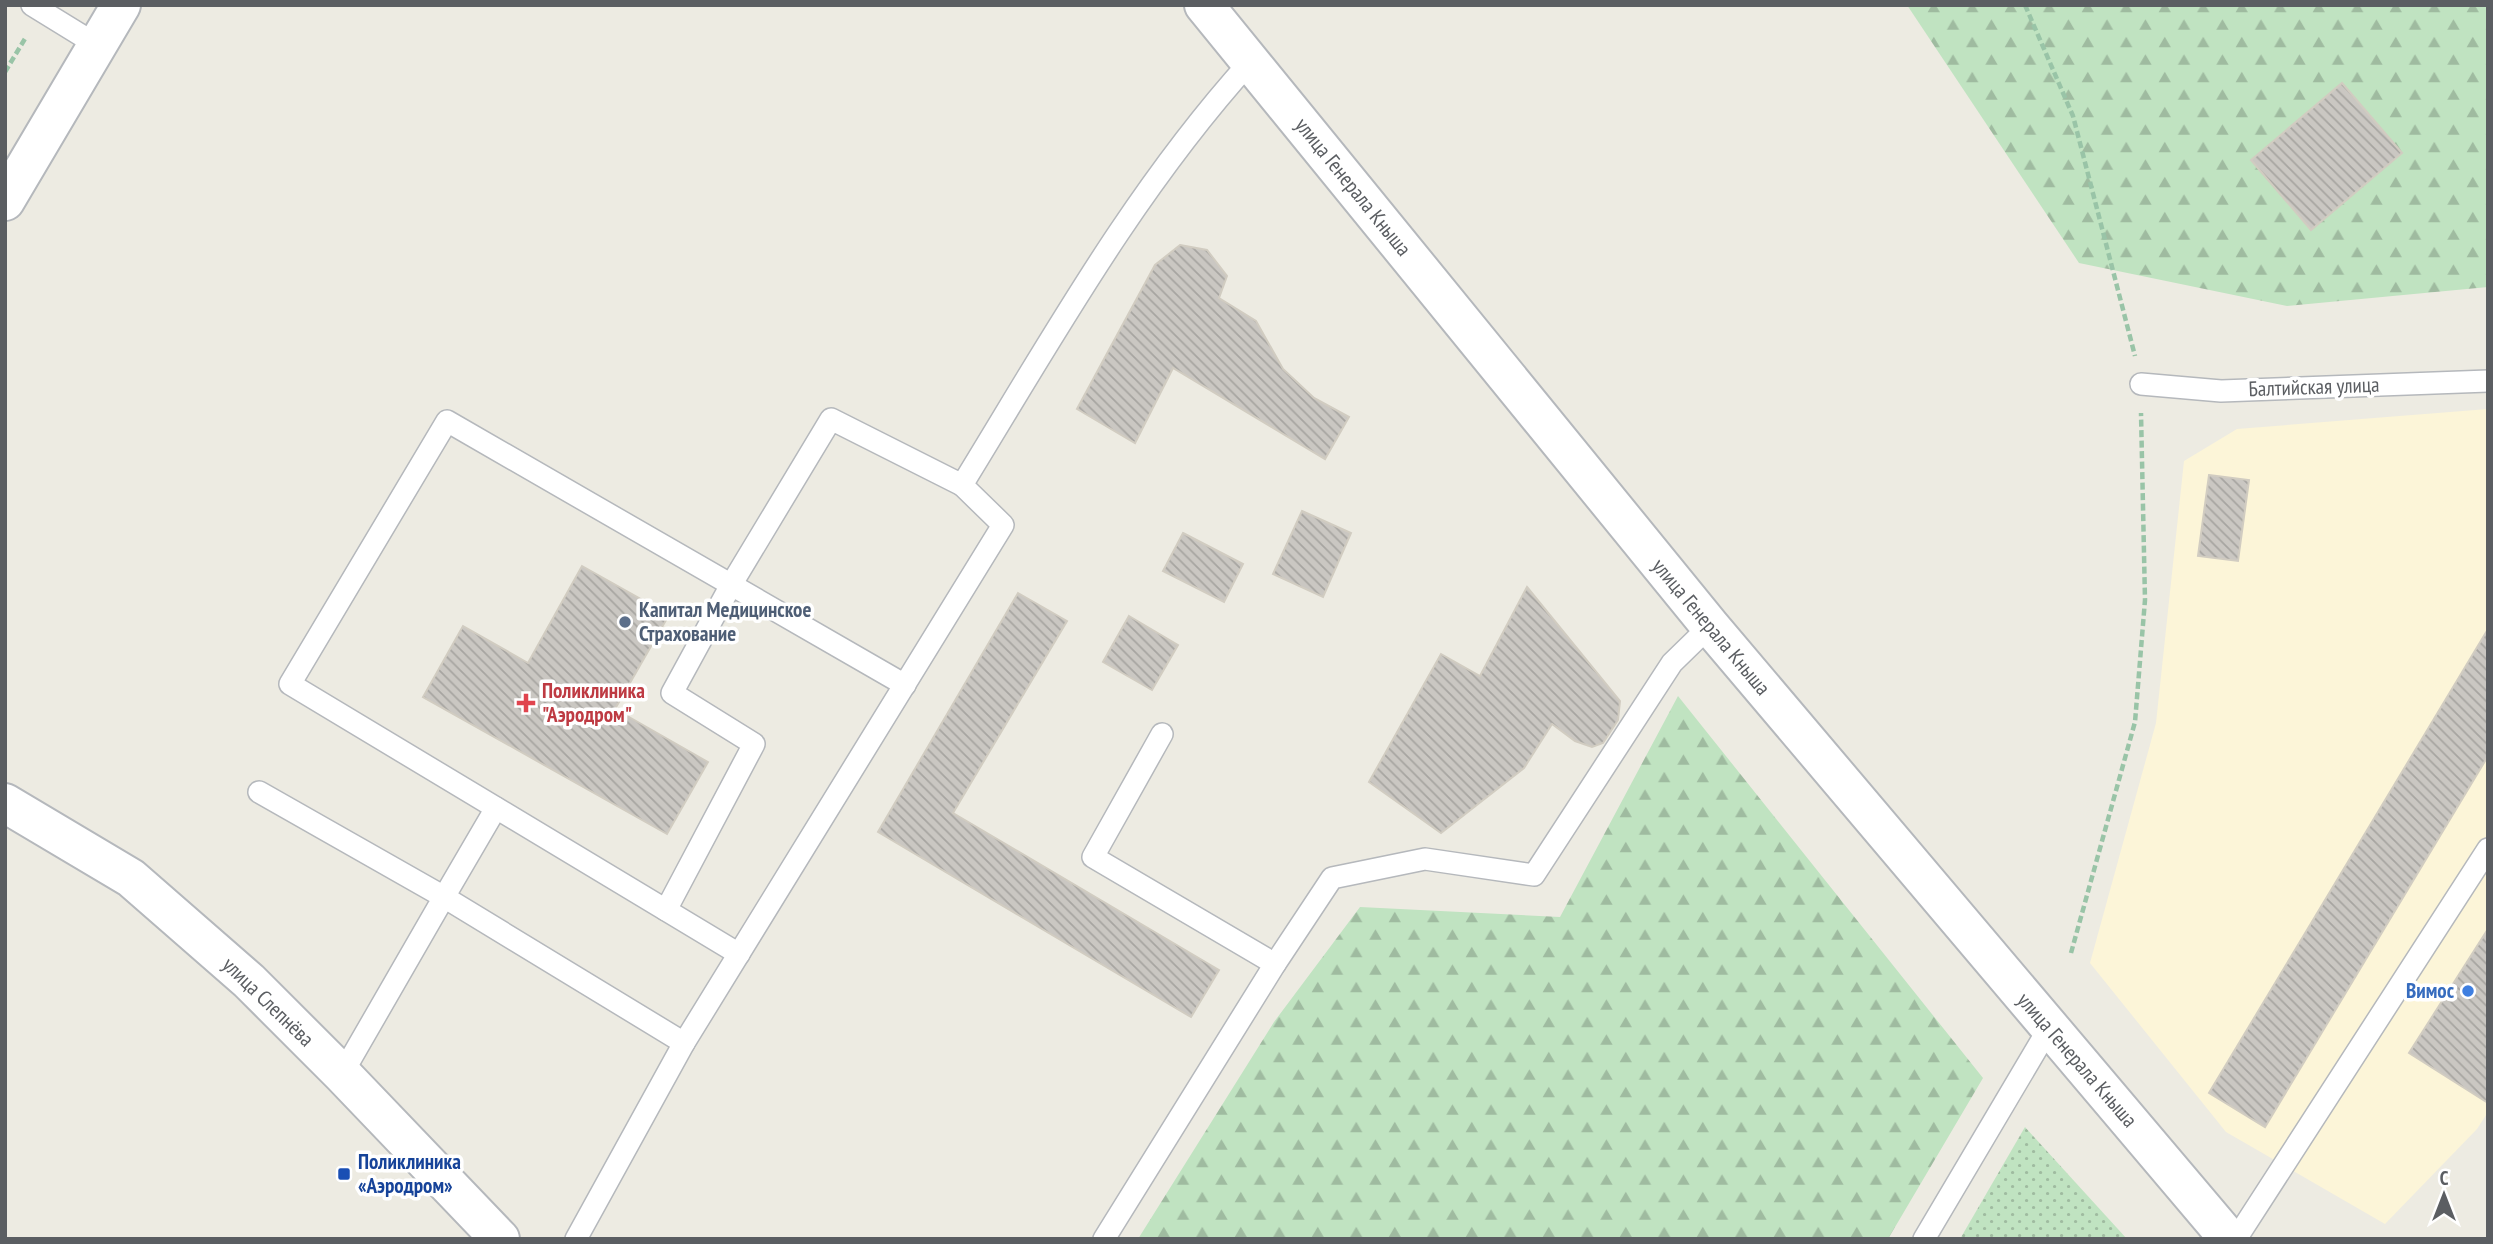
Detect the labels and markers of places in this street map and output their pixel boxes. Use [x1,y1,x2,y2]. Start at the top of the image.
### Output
place label: Капитал Медицинское Страхование [639,596,811,647]
marker: Капитал Медицинское Страхование [617,614,633,630]
place label: Поликлиника "Аэродром" [542,677,645,728]
marker: Поликлиника "Аэродром" [516,693,536,713]
place label: Вимос [2406,977,2455,1004]
marker: Вимос [2460,983,2476,999]
place label: Поликлиника «Аэродром» [358,1148,461,1199]
marker: Поликлиника «Аэродром» [336,1166,352,1182]

